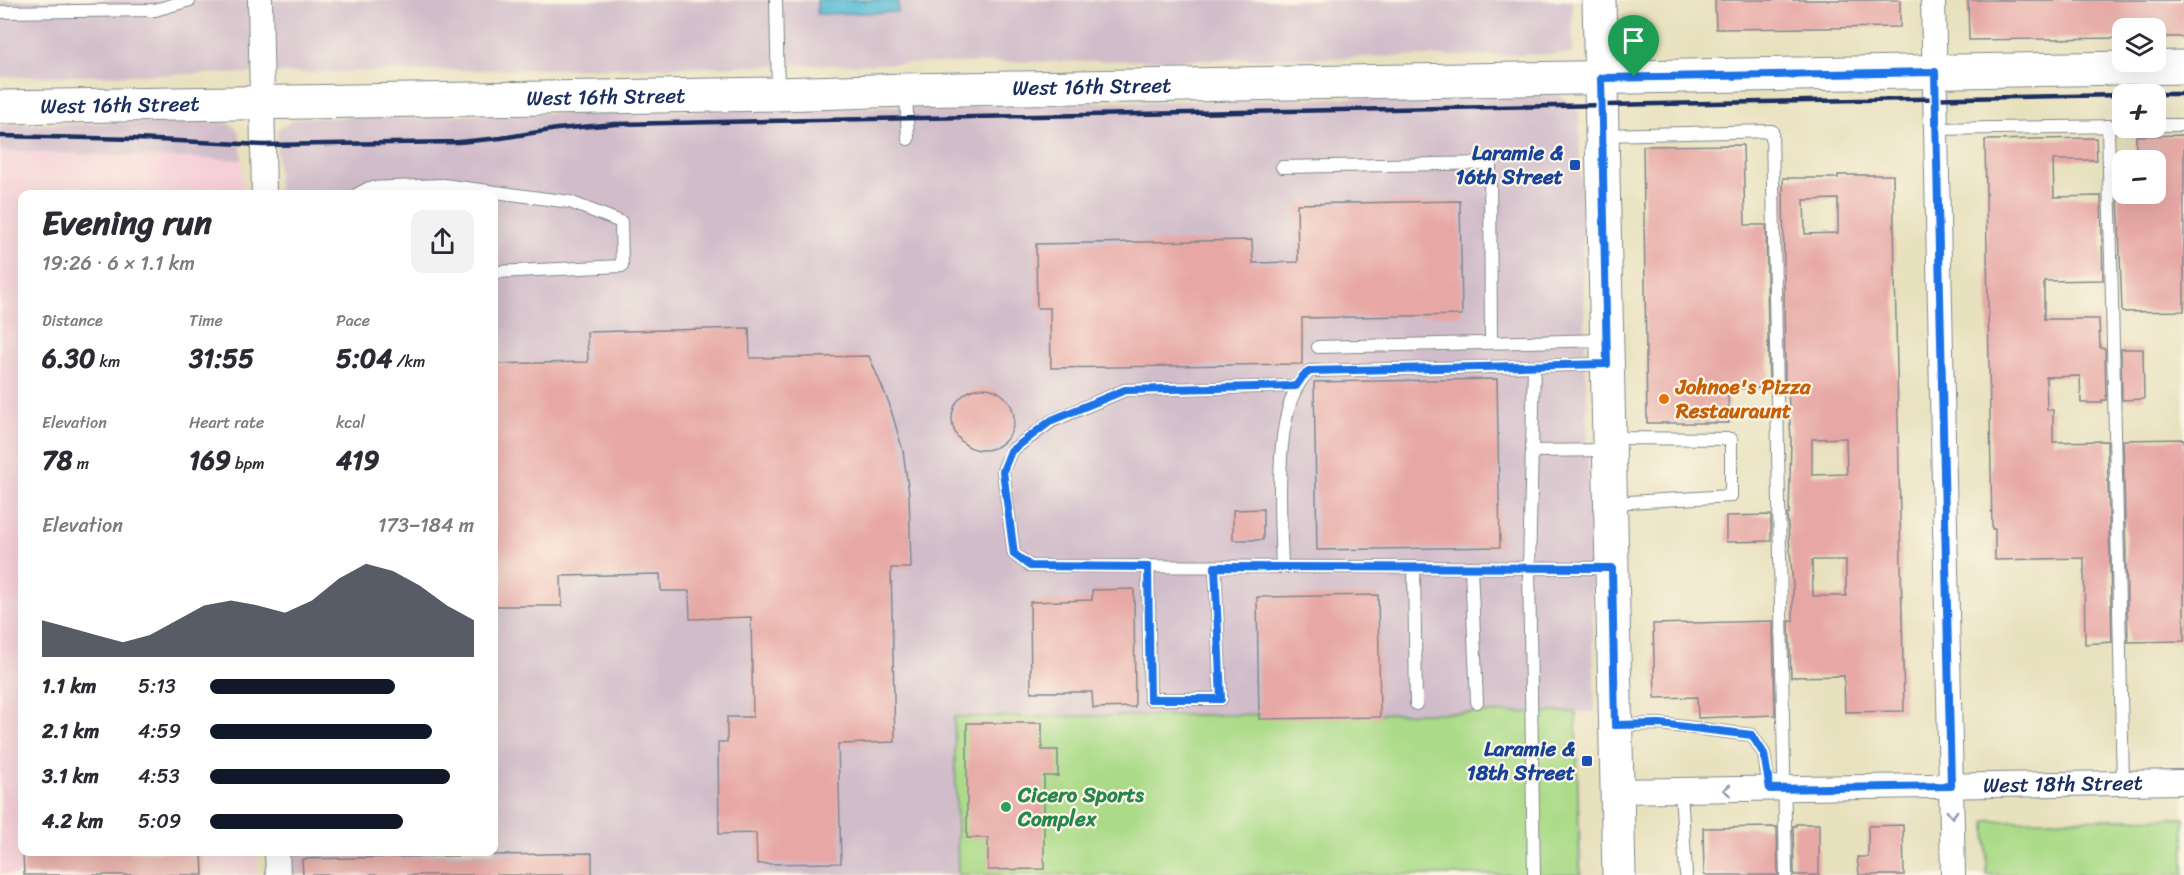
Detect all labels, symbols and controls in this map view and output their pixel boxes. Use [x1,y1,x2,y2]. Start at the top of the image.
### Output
pin [1608,15,1659,77]
map controls [2112,18,2166,204]
button: layers [2112,18,2166,72]
icon: arrive [1617,24,1650,57]
street label: West 16th Street [1012,66,1172,107]
street label: West 16th Street [526,77,686,117]
button: + [2112,84,2166,138]
street label: West 16th Street [40,85,200,125]
place label: Laramie & 16th Street [1455,134,1564,196]
button: − [2112,150,2166,204]
marker: Laramie & 16th Street [1568,158,1582,172]
text: Evening run [42,194,212,252]
button: share [411,210,474,273]
text: 19:26 · 6 × 1.1 km [42,246,195,281]
text: Distance [42,306,103,335]
text: Time [189,306,223,335]
text: Pace [336,306,370,335]
text: 6.30 [42,335,95,381]
text: 31:55 [189,335,254,381]
text: 5:04 [336,335,392,381]
text: km [95,347,120,376]
text: /km [392,347,425,376]
place label: Johnoe's Pizza Restauraunt [1675,368,1812,430]
marker: Johnoe's Pizza Restauraunt [1657,392,1671,406]
text: Elevation [42,408,107,437]
text: Heart rate [189,408,264,437]
text: kcal [336,408,365,437]
text: 78 [42,437,73,483]
text: 169 [189,437,231,483]
text: 419 [336,437,379,483]
text: m [73,449,89,478]
text: bpm [231,449,265,478]
text: Elevation [42,508,123,543]
text: 173–184 m [378,508,474,543]
text: 1.1 km [42,669,96,704]
text: 5:13 [138,669,176,704]
text: 2.1 km [42,714,99,749]
text: 4:59 [138,714,181,749]
place label: Laramie & 18th Street [1467,730,1576,792]
marker: Laramie & 18th Street [1580,754,1594,768]
text: 3.1 km [42,759,99,794]
text: 4:53 [138,759,180,794]
street label: West 18th Street [1983,764,2143,804]
place label: Cicero Sports Complex [1017,776,1144,838]
one-way arrow [1722,783,1731,796]
marker: Cicero Sports Complex [999,800,1013,814]
text: 4.2 km [42,804,103,839]
text: 5:09 [138,804,181,839]
one-way arrow [1945,810,1958,819]

